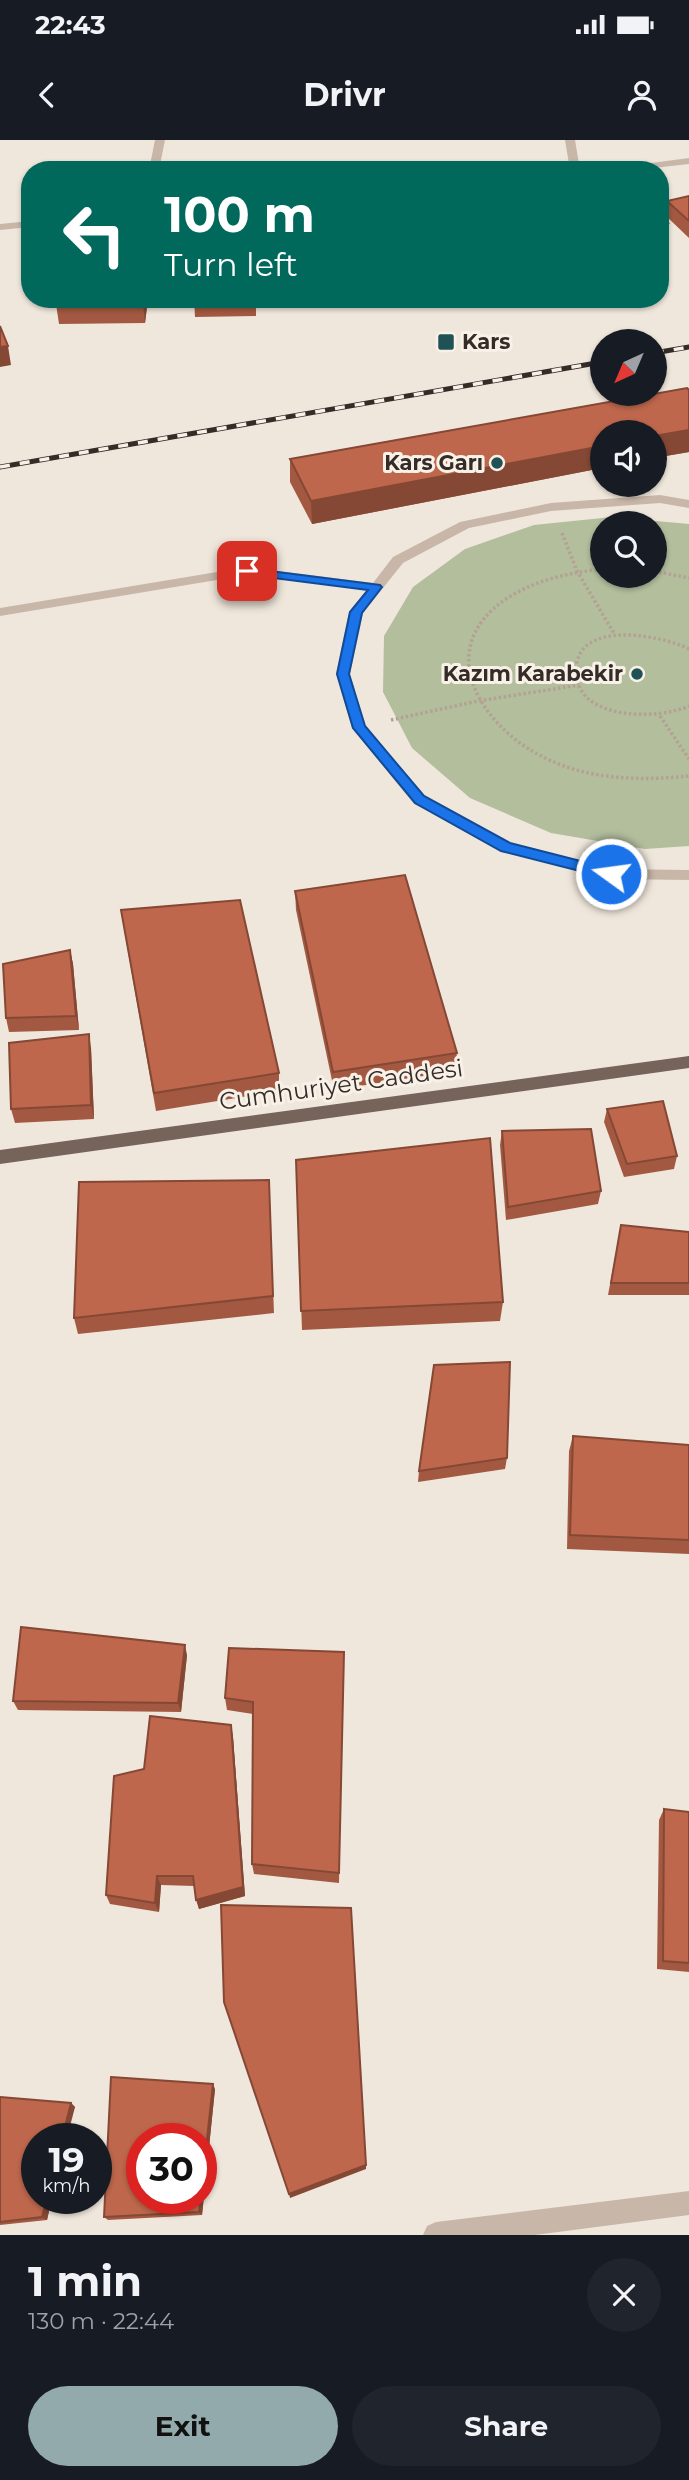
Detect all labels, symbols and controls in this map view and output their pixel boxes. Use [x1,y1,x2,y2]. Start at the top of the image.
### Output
text: 22:43 [35,9,106,41]
text: Drivr [303,75,386,114]
icon: back [28,76,66,114]
icon: person [623,76,661,114]
text: 100 m [164,185,315,244]
icon: left [49,189,140,280]
text: Turn left [164,245,298,284]
place label: Kars [462,329,510,354]
north arrow [590,329,667,406]
map controls [590,329,667,588]
marker: Kars [436,332,456,352]
button: sound [590,420,667,497]
place label: Kars Garı [384,450,483,475]
marker: Kars Garı [489,455,505,471]
button: search [590,511,667,588]
pin [217,541,277,601]
icon: arrive [228,552,266,590]
place label: Kazım Karabekir [443,661,623,686]
marker: Kazım Karabekir [629,666,645,682]
position arrow [574,837,648,911]
street label: Cumhuriyet Caddesi [217,1053,465,1116]
speed limit sign: 30 [126,2123,217,2214]
text: 19 [48,2138,85,2181]
text: km/h [42,2175,91,2197]
text: 1 min [28,2255,142,2307]
button: close [587,2258,661,2332]
text: 130 m · 22:44 [28,2307,174,2335]
button: Exit [28,2386,338,2466]
button: Share [352,2386,661,2466]

